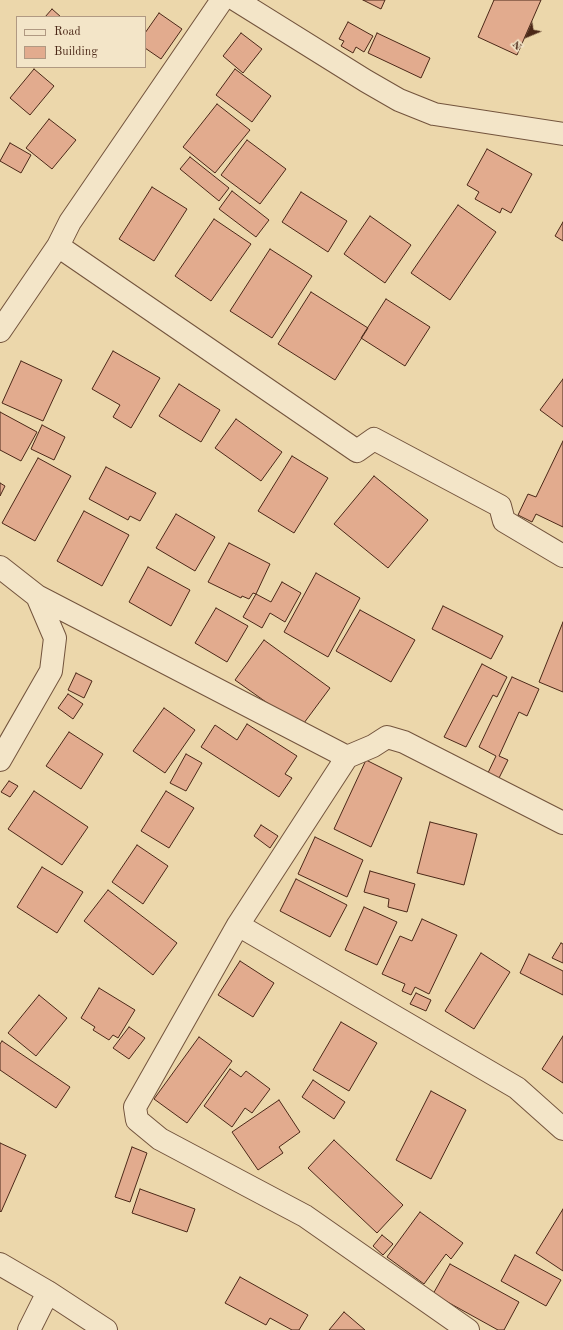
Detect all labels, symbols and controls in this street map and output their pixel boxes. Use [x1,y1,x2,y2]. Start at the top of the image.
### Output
legend [16,16,146,68]
north arrow [507,16,547,56]
text: Road [54,26,81,38]
text: N [511,38,525,52]
text: Building [54,46,98,58]

